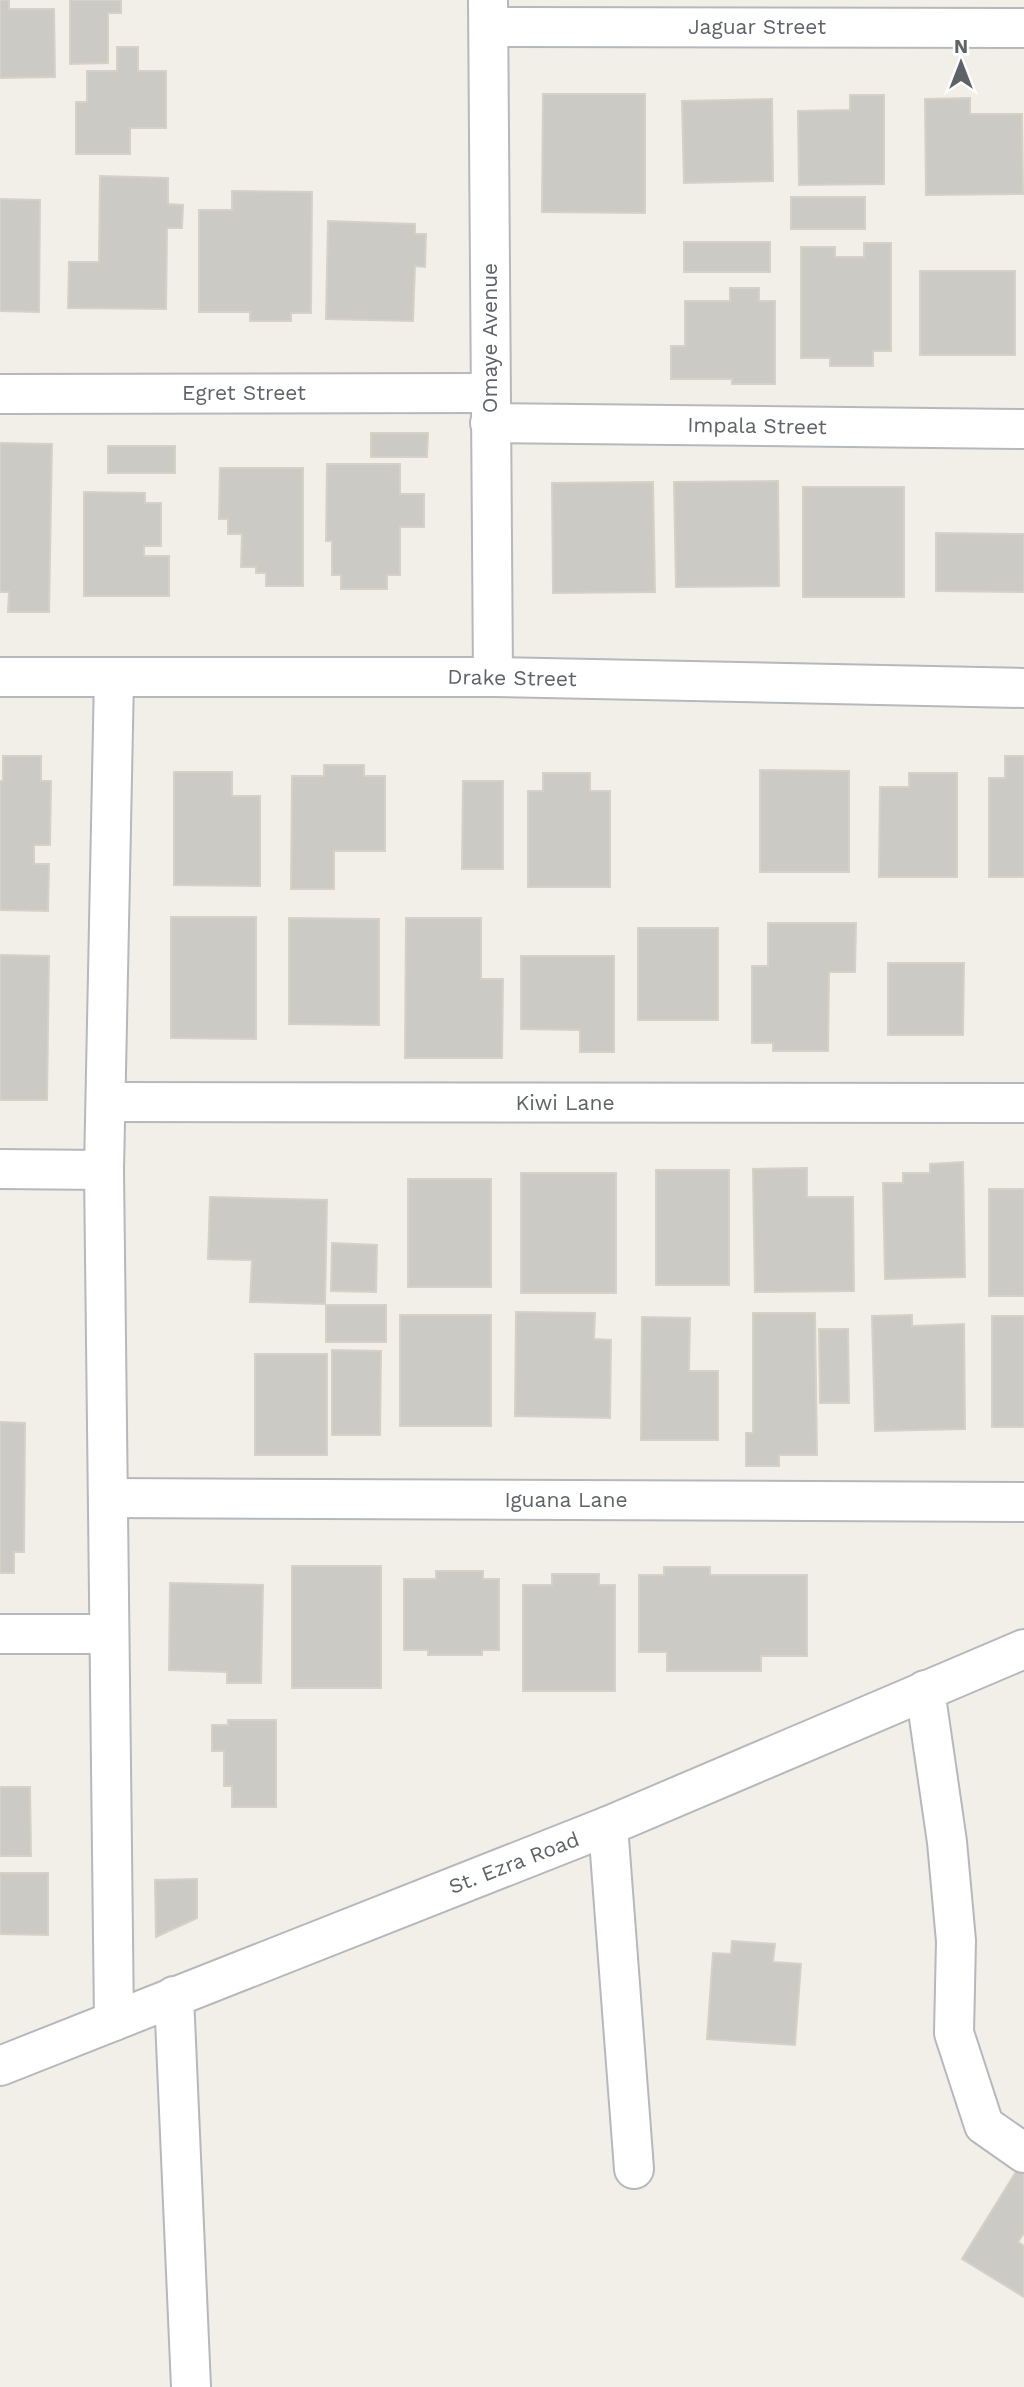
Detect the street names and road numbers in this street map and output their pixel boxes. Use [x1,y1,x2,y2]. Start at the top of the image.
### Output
street label: Jaguar Street [688,14,826,39]
street label: Omaye Avenue [477,263,502,413]
street label: Egret Street [182,380,306,405]
street label: Impala Street [687,412,827,439]
street label: Drake Street [447,664,577,691]
street label: Kiwi Lane [515,1090,615,1115]
street label: Iguana Lane [504,1487,628,1512]
street label: St. Ezra Road [445,1826,583,1899]

